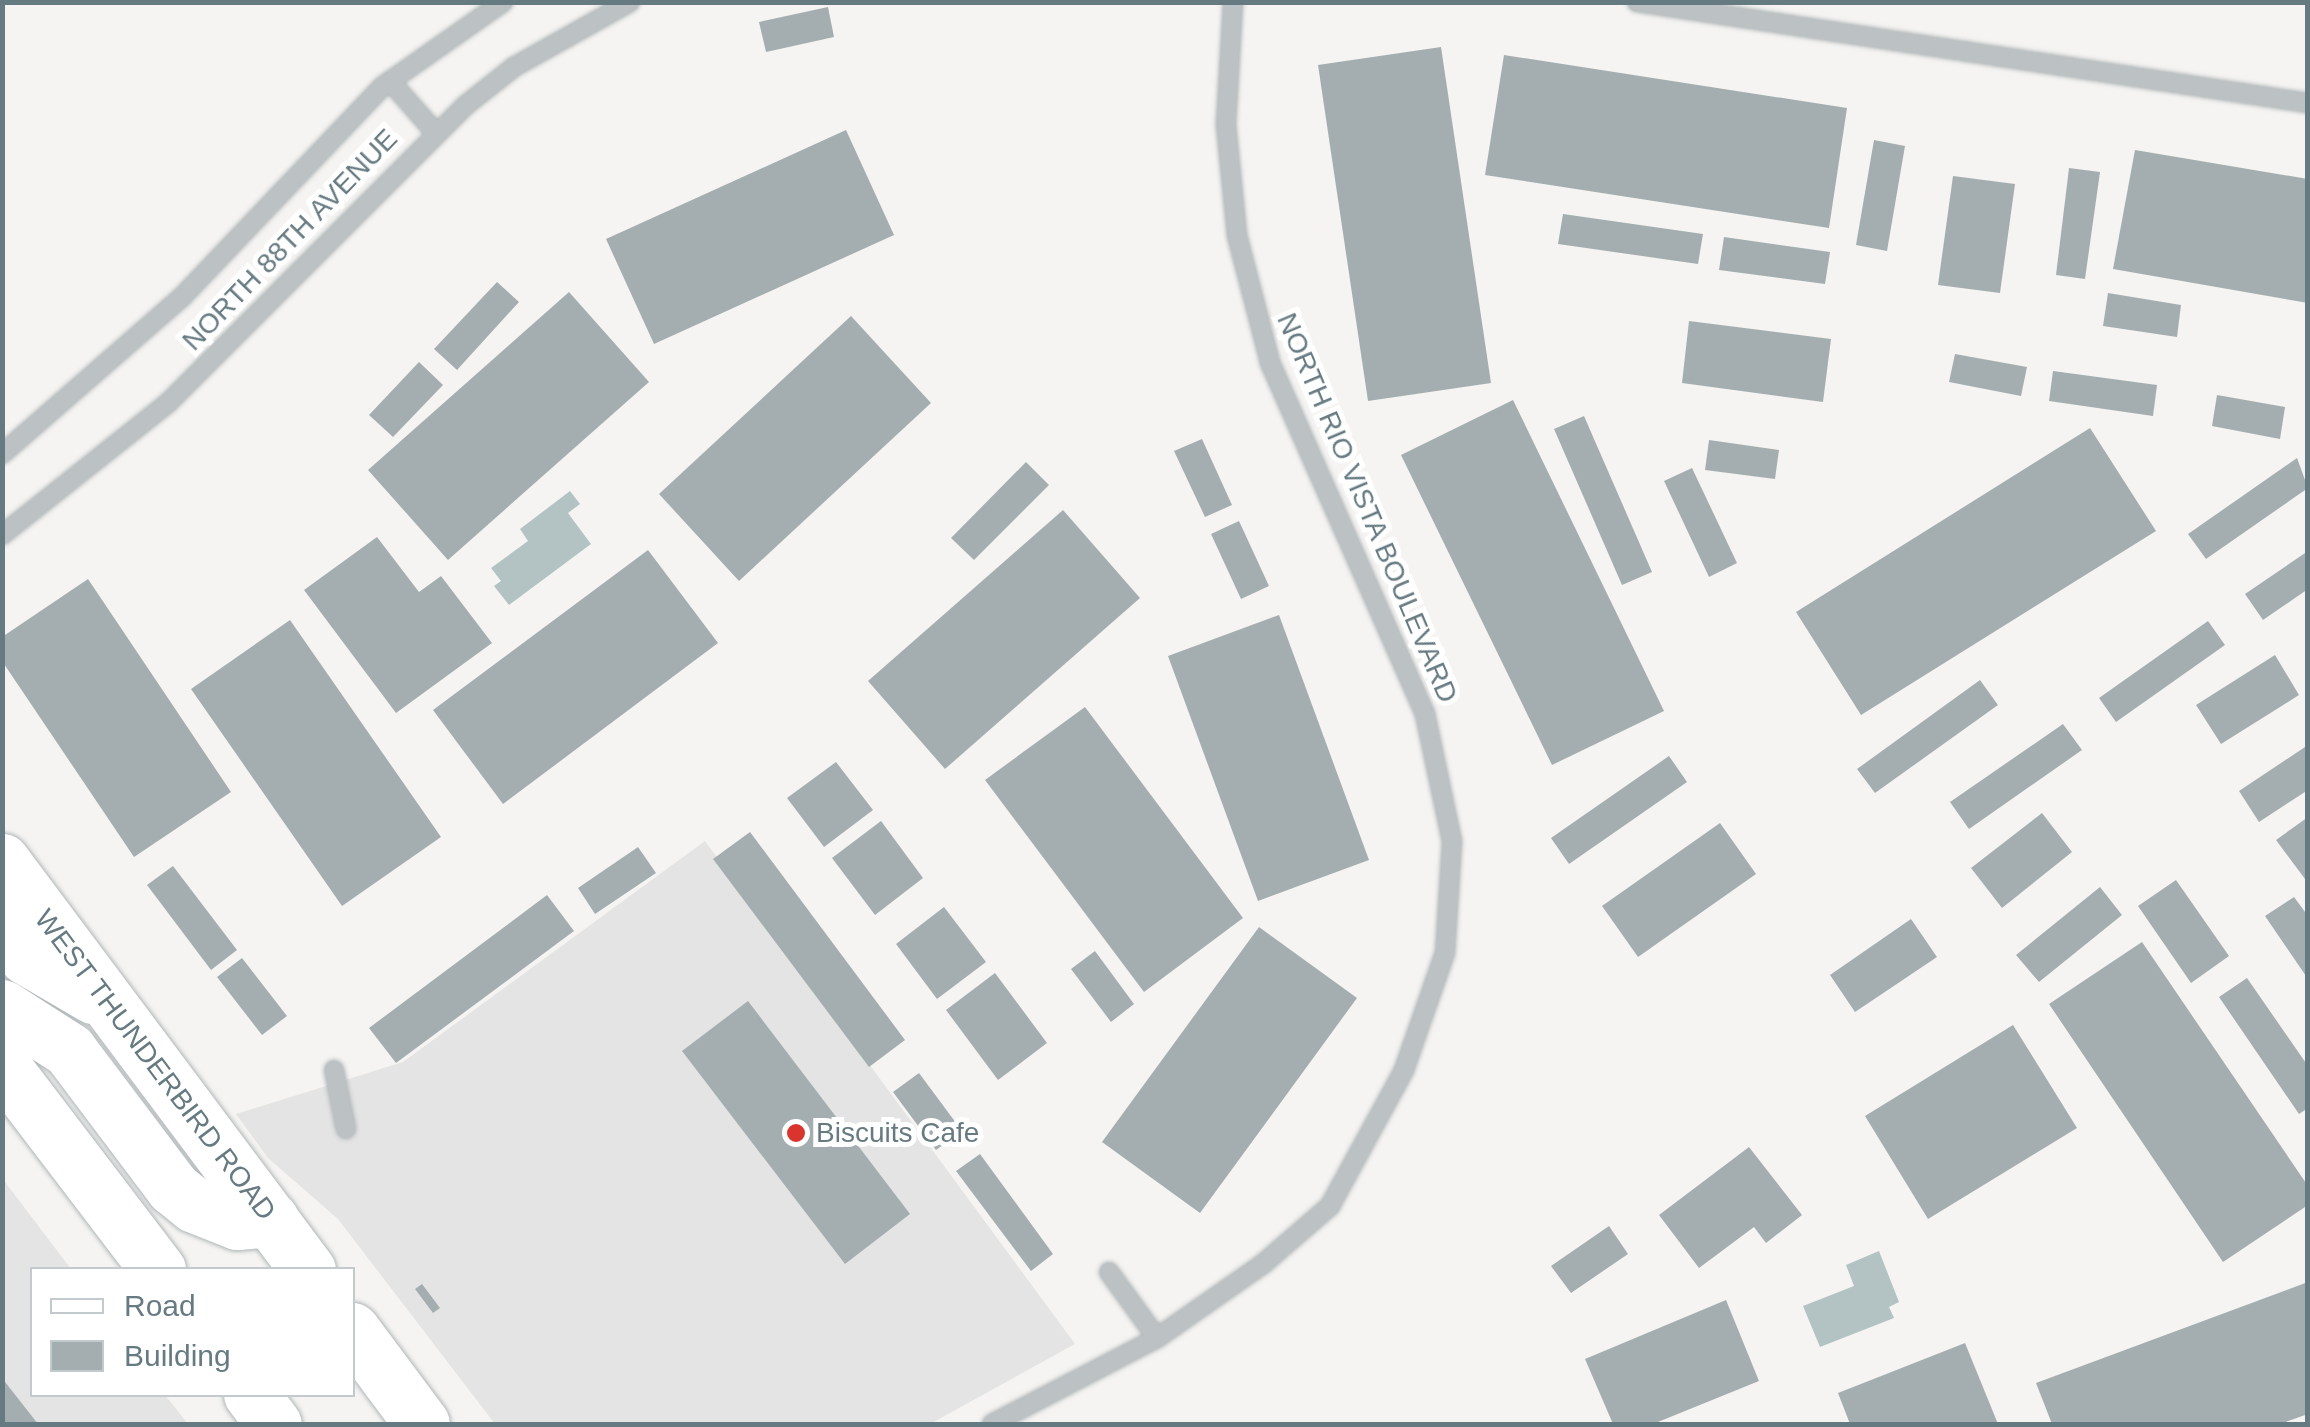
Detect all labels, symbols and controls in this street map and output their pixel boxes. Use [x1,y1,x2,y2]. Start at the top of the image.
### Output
street label: NORTH 88TH AVENUE [175,122,405,358]
street label: NORTH RIO VISTA BOULEVARD [1269,307,1465,709]
street label: WEST THUNDERBIRD ROAD [27,903,283,1227]
place label: Biscuits Cafe [816,1116,979,1150]
marker: Biscuits Cafe [785,1122,807,1144]
legend [30,1267,355,1397]
text: Road [124,1289,196,1322]
text: Building [124,1339,231,1372]

